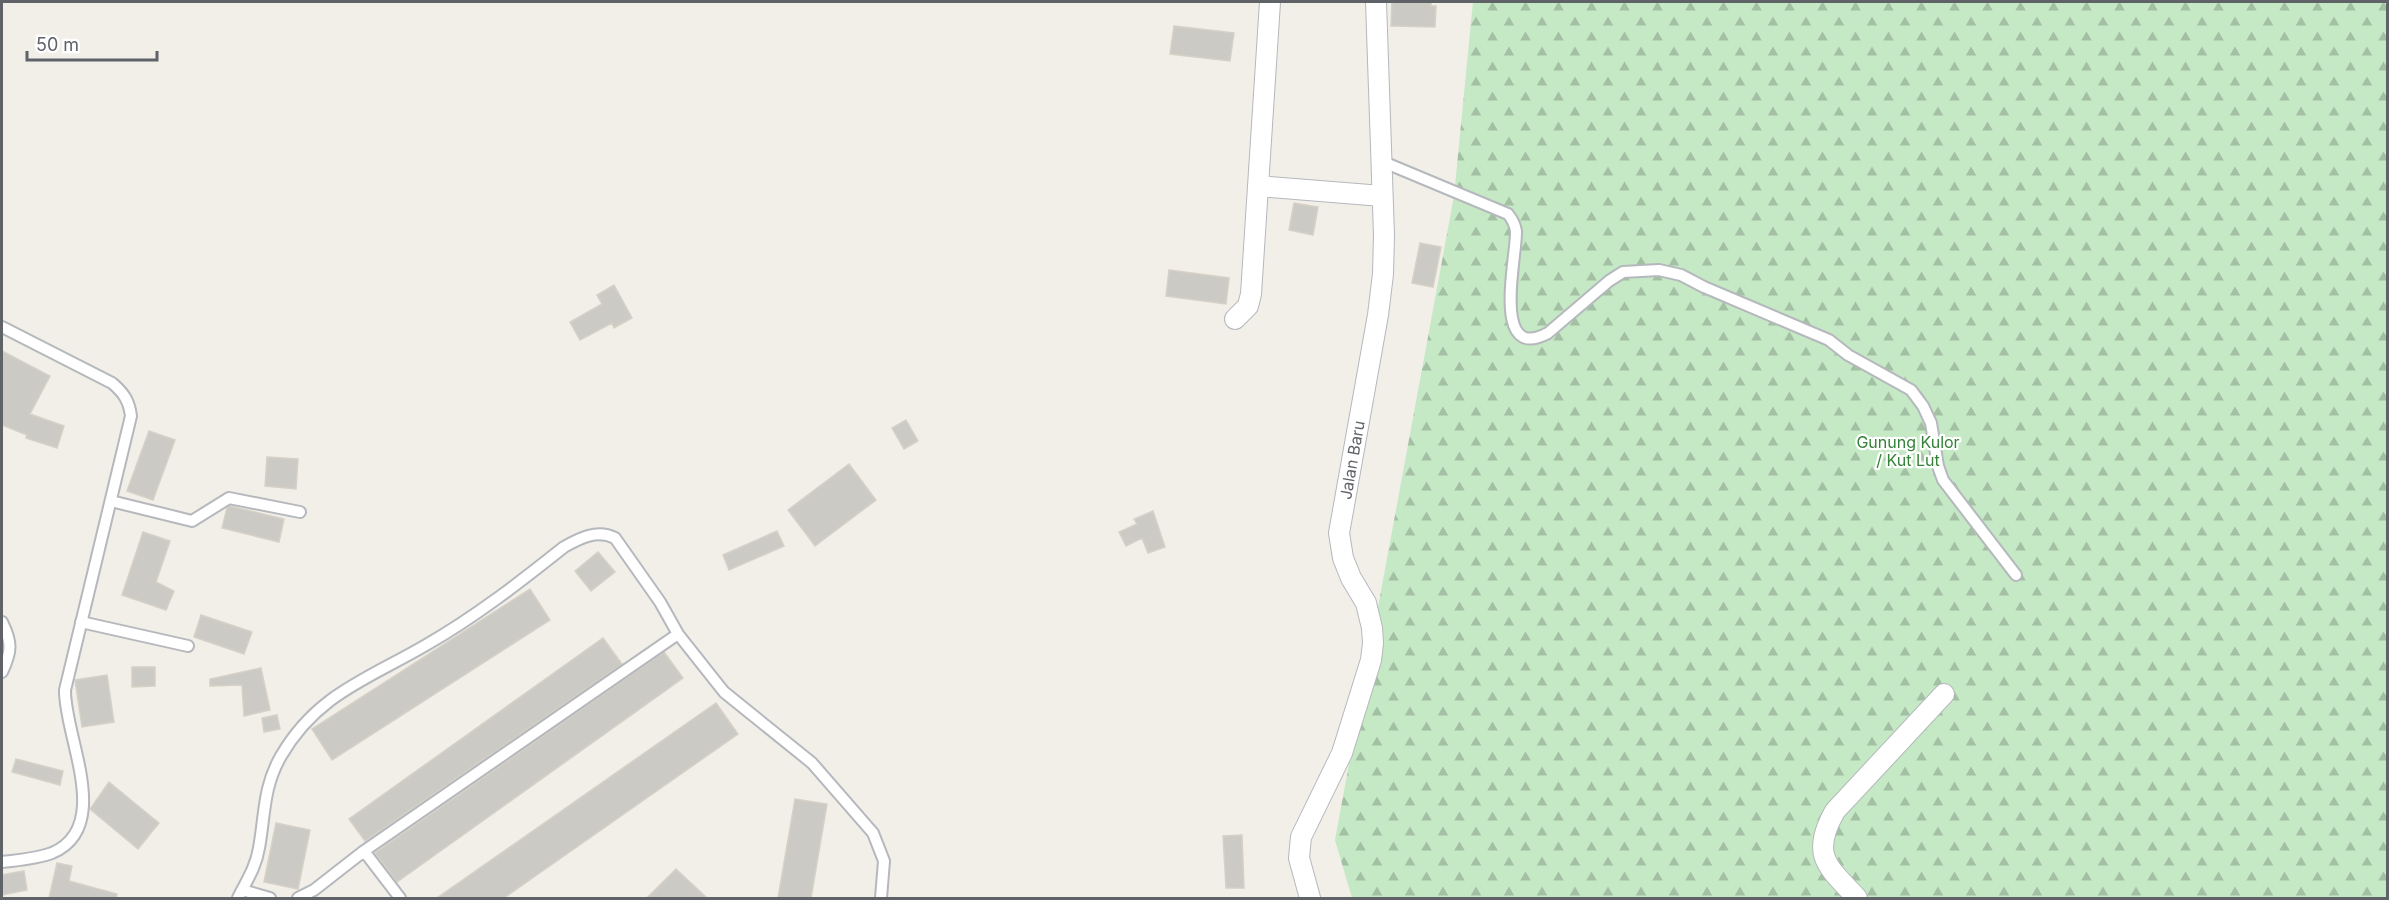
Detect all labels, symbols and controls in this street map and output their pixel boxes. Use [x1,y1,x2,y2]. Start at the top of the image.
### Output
scale bar [27,24,158,62]
text: 50 m [36,34,79,55]
street label: Jalan Baru [1335,419,1369,501]
park label: Gunung Kulor / Kut Lut [1856,432,1960,470]

